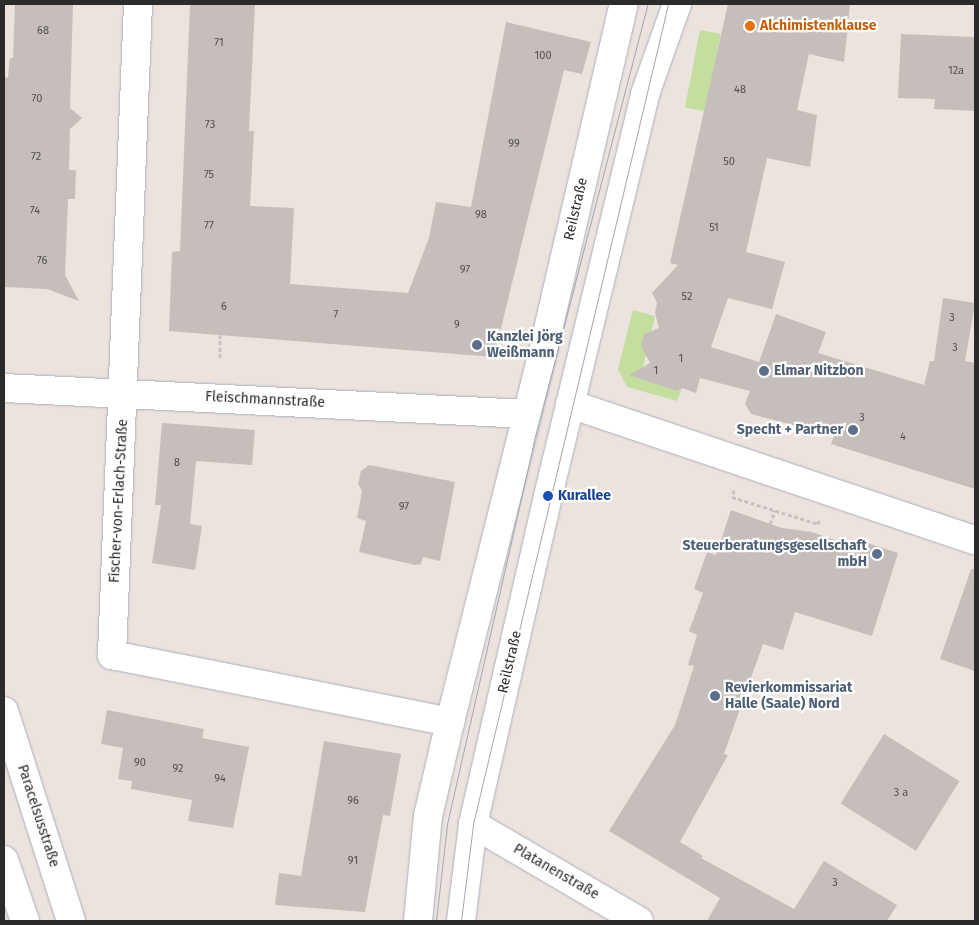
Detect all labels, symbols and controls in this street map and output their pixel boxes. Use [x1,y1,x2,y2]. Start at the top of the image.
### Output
place label: Alchimistenklause [760,18,877,34]
marker: Alchimistenklause [744,20,756,32]
house number: 68 [37,24,49,38]
house number: 71 [214,36,224,50]
house number: 100 [534,49,552,63]
house number: 12a [948,64,964,78]
house number: 48 [734,83,746,97]
house number: 70 [32,92,42,106]
house number: 73 [205,118,215,132]
house number: 99 [508,137,520,151]
house number: 72 [31,150,41,164]
house number: 50 [723,155,735,169]
house number: 75 [204,168,214,182]
street label: Reilstraße [561,176,591,242]
house number: 74 [30,204,40,218]
house number: 98 [475,208,487,222]
house number: 77 [204,219,214,233]
house number: 51 [709,221,719,235]
house number: 76 [37,254,47,268]
house number: 97 [460,263,470,277]
house number: 52 [682,290,692,304]
house number: 6 [221,300,227,314]
house number: 7 [334,308,338,322]
house number: 3 [949,311,955,325]
house number: 9 [454,318,460,332]
place label: Kanzlei Jörg Weißmann [487,329,563,362]
marker: Kanzlei Jörg Weißmann [471,339,483,351]
house number: 3 [952,341,958,355]
house number: 1 [679,352,683,366]
place label: Elmar Nitzbon [774,363,864,379]
house number: 1 [654,364,658,378]
marker: Elmar Nitzbon [758,365,770,377]
street label: Fleischmannstraße [205,388,325,412]
house number: 3 [859,411,865,425]
street label: Fischer-von-Erlach-Straße [106,419,132,583]
place label: Specht + Partner [737,422,843,438]
marker: Specht + Partner [847,424,859,436]
house number: 4 [900,430,906,444]
house number: 8 [174,456,180,470]
place label: Kurallee [558,488,611,504]
marker: Kurallee [542,490,554,502]
house number: 97 [399,500,409,514]
place label: Steuerberatungsgesellschaft mbH [682,538,867,570]
marker: Steuerberatungsgesellschaft mbH [871,548,883,560]
street label: Reilstraße [495,629,525,695]
place label: Revierkommissariat Halle (Saale) Nord [725,680,852,712]
marker: Revierkommissariat Halle (Saale) Nord [709,690,721,702]
house number: 90 [134,756,146,770]
house number: 92 [173,762,183,776]
street label: Paracelsusstraße [14,763,62,869]
house number: 94 [214,772,226,786]
house number: 3 a [894,786,908,800]
house number: 96 [347,794,359,808]
street label: Platanenstraße [510,841,602,903]
house number: 91 [348,854,358,868]
house number: 3 [832,876,838,890]

